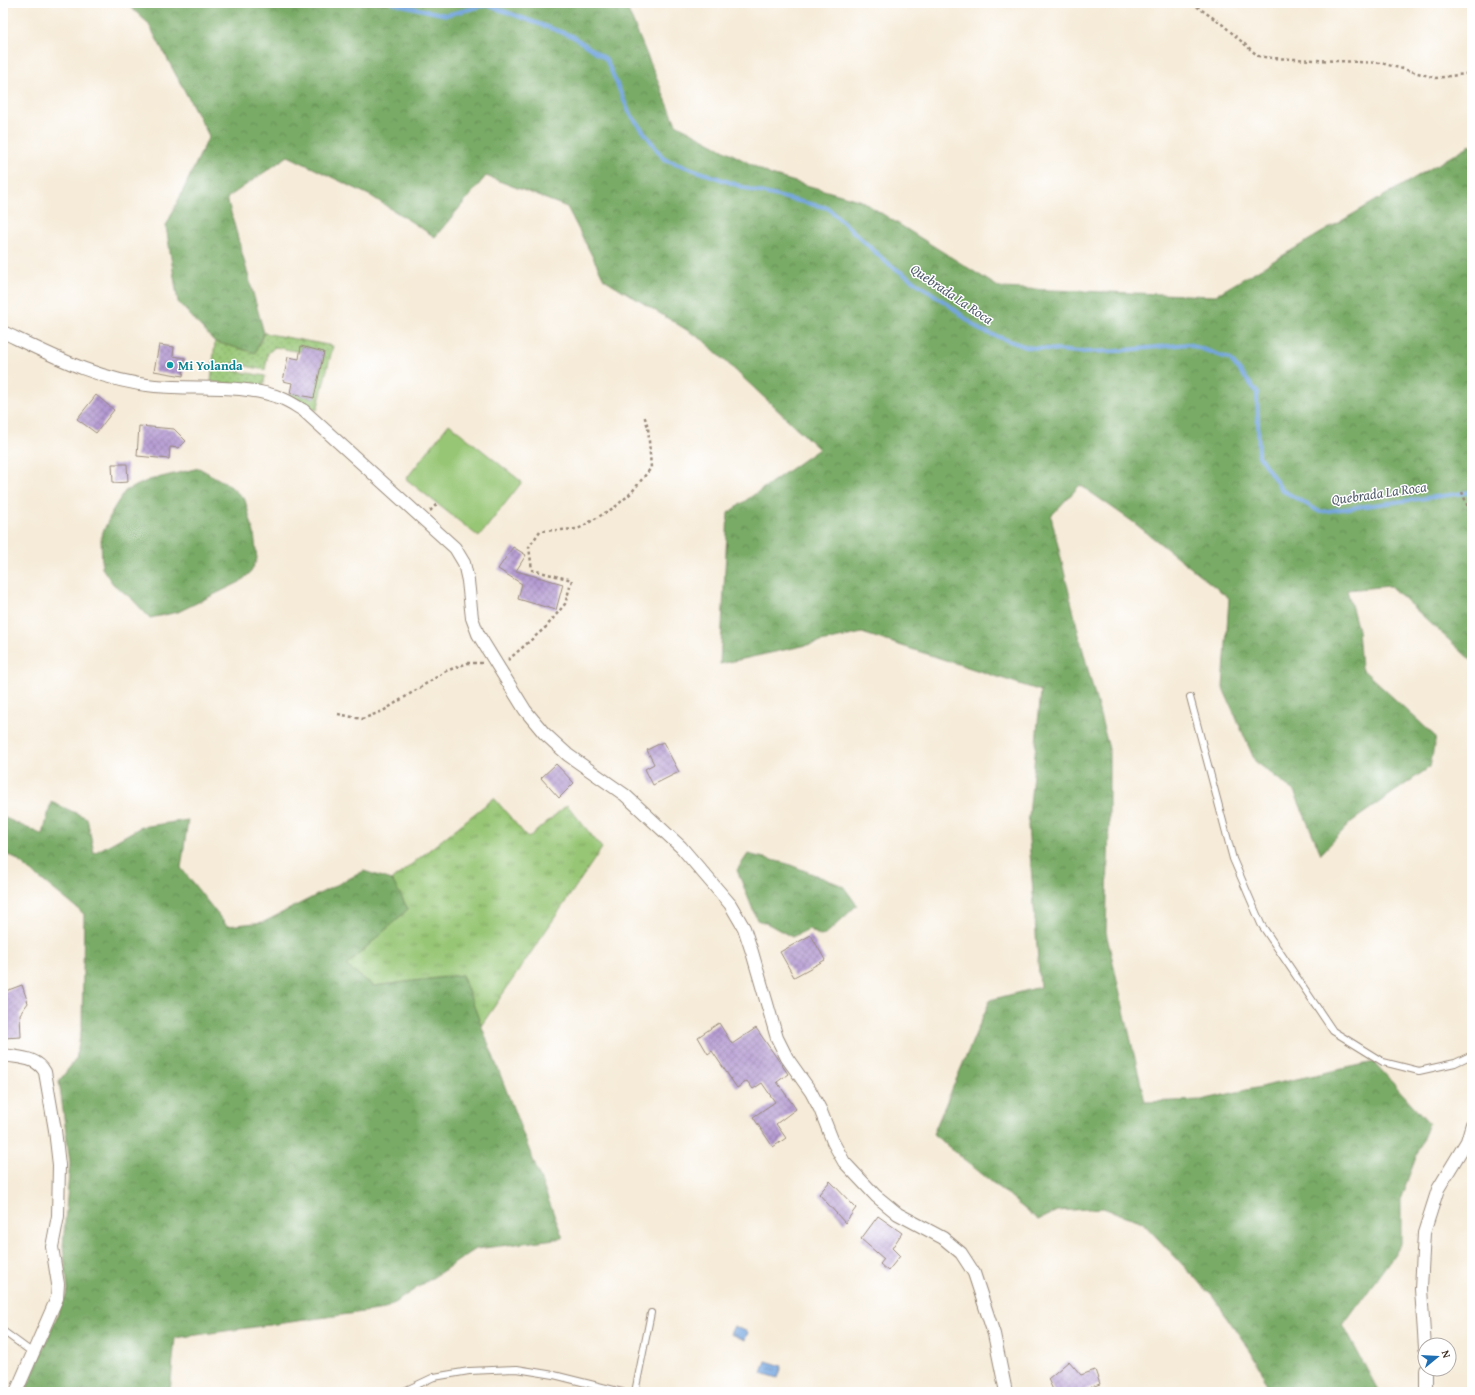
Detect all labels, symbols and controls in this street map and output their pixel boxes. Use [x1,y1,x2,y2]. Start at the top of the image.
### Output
water label: Quebrada La Roca [907,259,998,329]
place label: Mi Yolanda [178,356,243,375]
marker: Mi Yolanda [165,360,175,370]
water label: Quebrada La Roca [1330,476,1428,510]
north arrow [1417,1337,1457,1377]
text: N [1438,1348,1455,1360]

